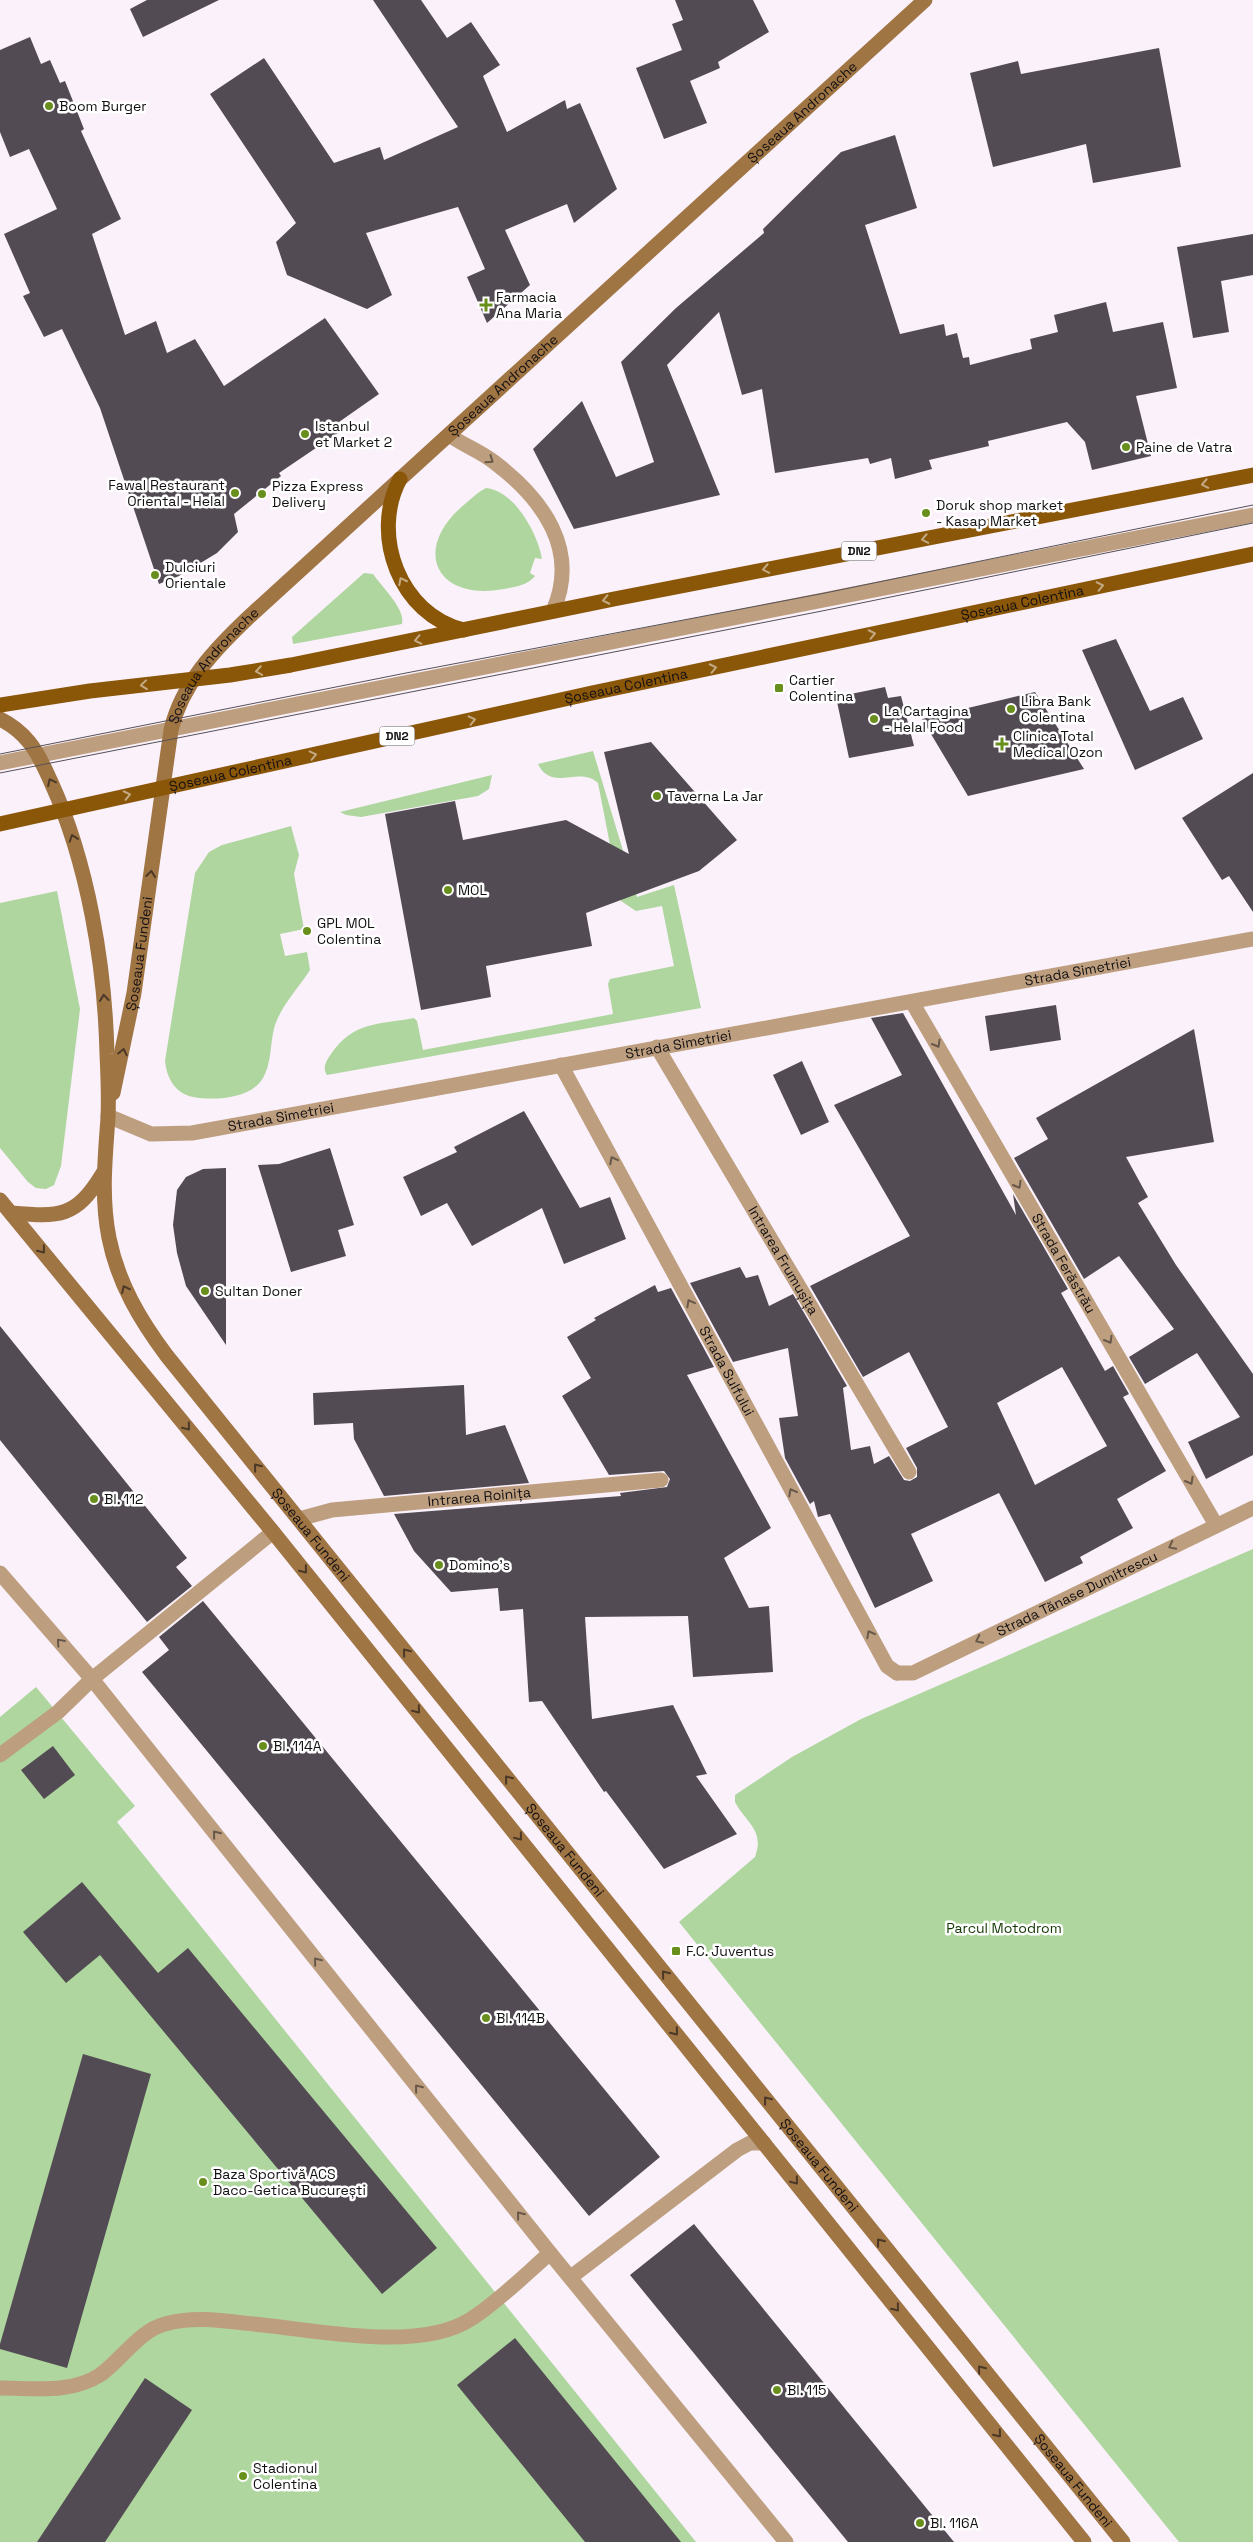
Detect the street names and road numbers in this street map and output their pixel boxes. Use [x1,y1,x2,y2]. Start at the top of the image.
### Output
street label: Șoseaua Andronache [743,57,861,167]
street label: Șoseaua Andronache [444,330,562,440]
road number: DN2 [842,542,876,560]
street label: Șoseaua Colentina [959,581,1085,624]
street label: Șoseaua Andronache [164,603,263,726]
street label: Șoseaua Colentina [563,664,689,708]
road number: DN2 [380,726,414,746]
street label: Șoseaua Colentina [167,751,294,795]
street label: Șoseaua Fundeni [122,895,156,1012]
street label: Strada Simetriei [1023,953,1132,990]
street label: Strada Simetriei [624,1026,733,1063]
street label: Strada Simetriei [226,1098,335,1135]
street label: Intrarea Frumușița [744,1203,823,1318]
street label: Strada Ferăstrău [1028,1210,1100,1316]
street label: Strada Sulfului [695,1323,759,1419]
street label: Intrarea Roinița [427,1483,532,1510]
street label: Șoseaua Fundeni [268,1484,354,1585]
street label: Strada Tănase Dumitrescu [993,1547,1160,1640]
street label: Șoseaua Fundeni [522,1799,608,1900]
street label: Șoseaua Fundeni [776,2115,862,2216]
street label: Șoseaua Fundeni [1030,2430,1117,2531]

